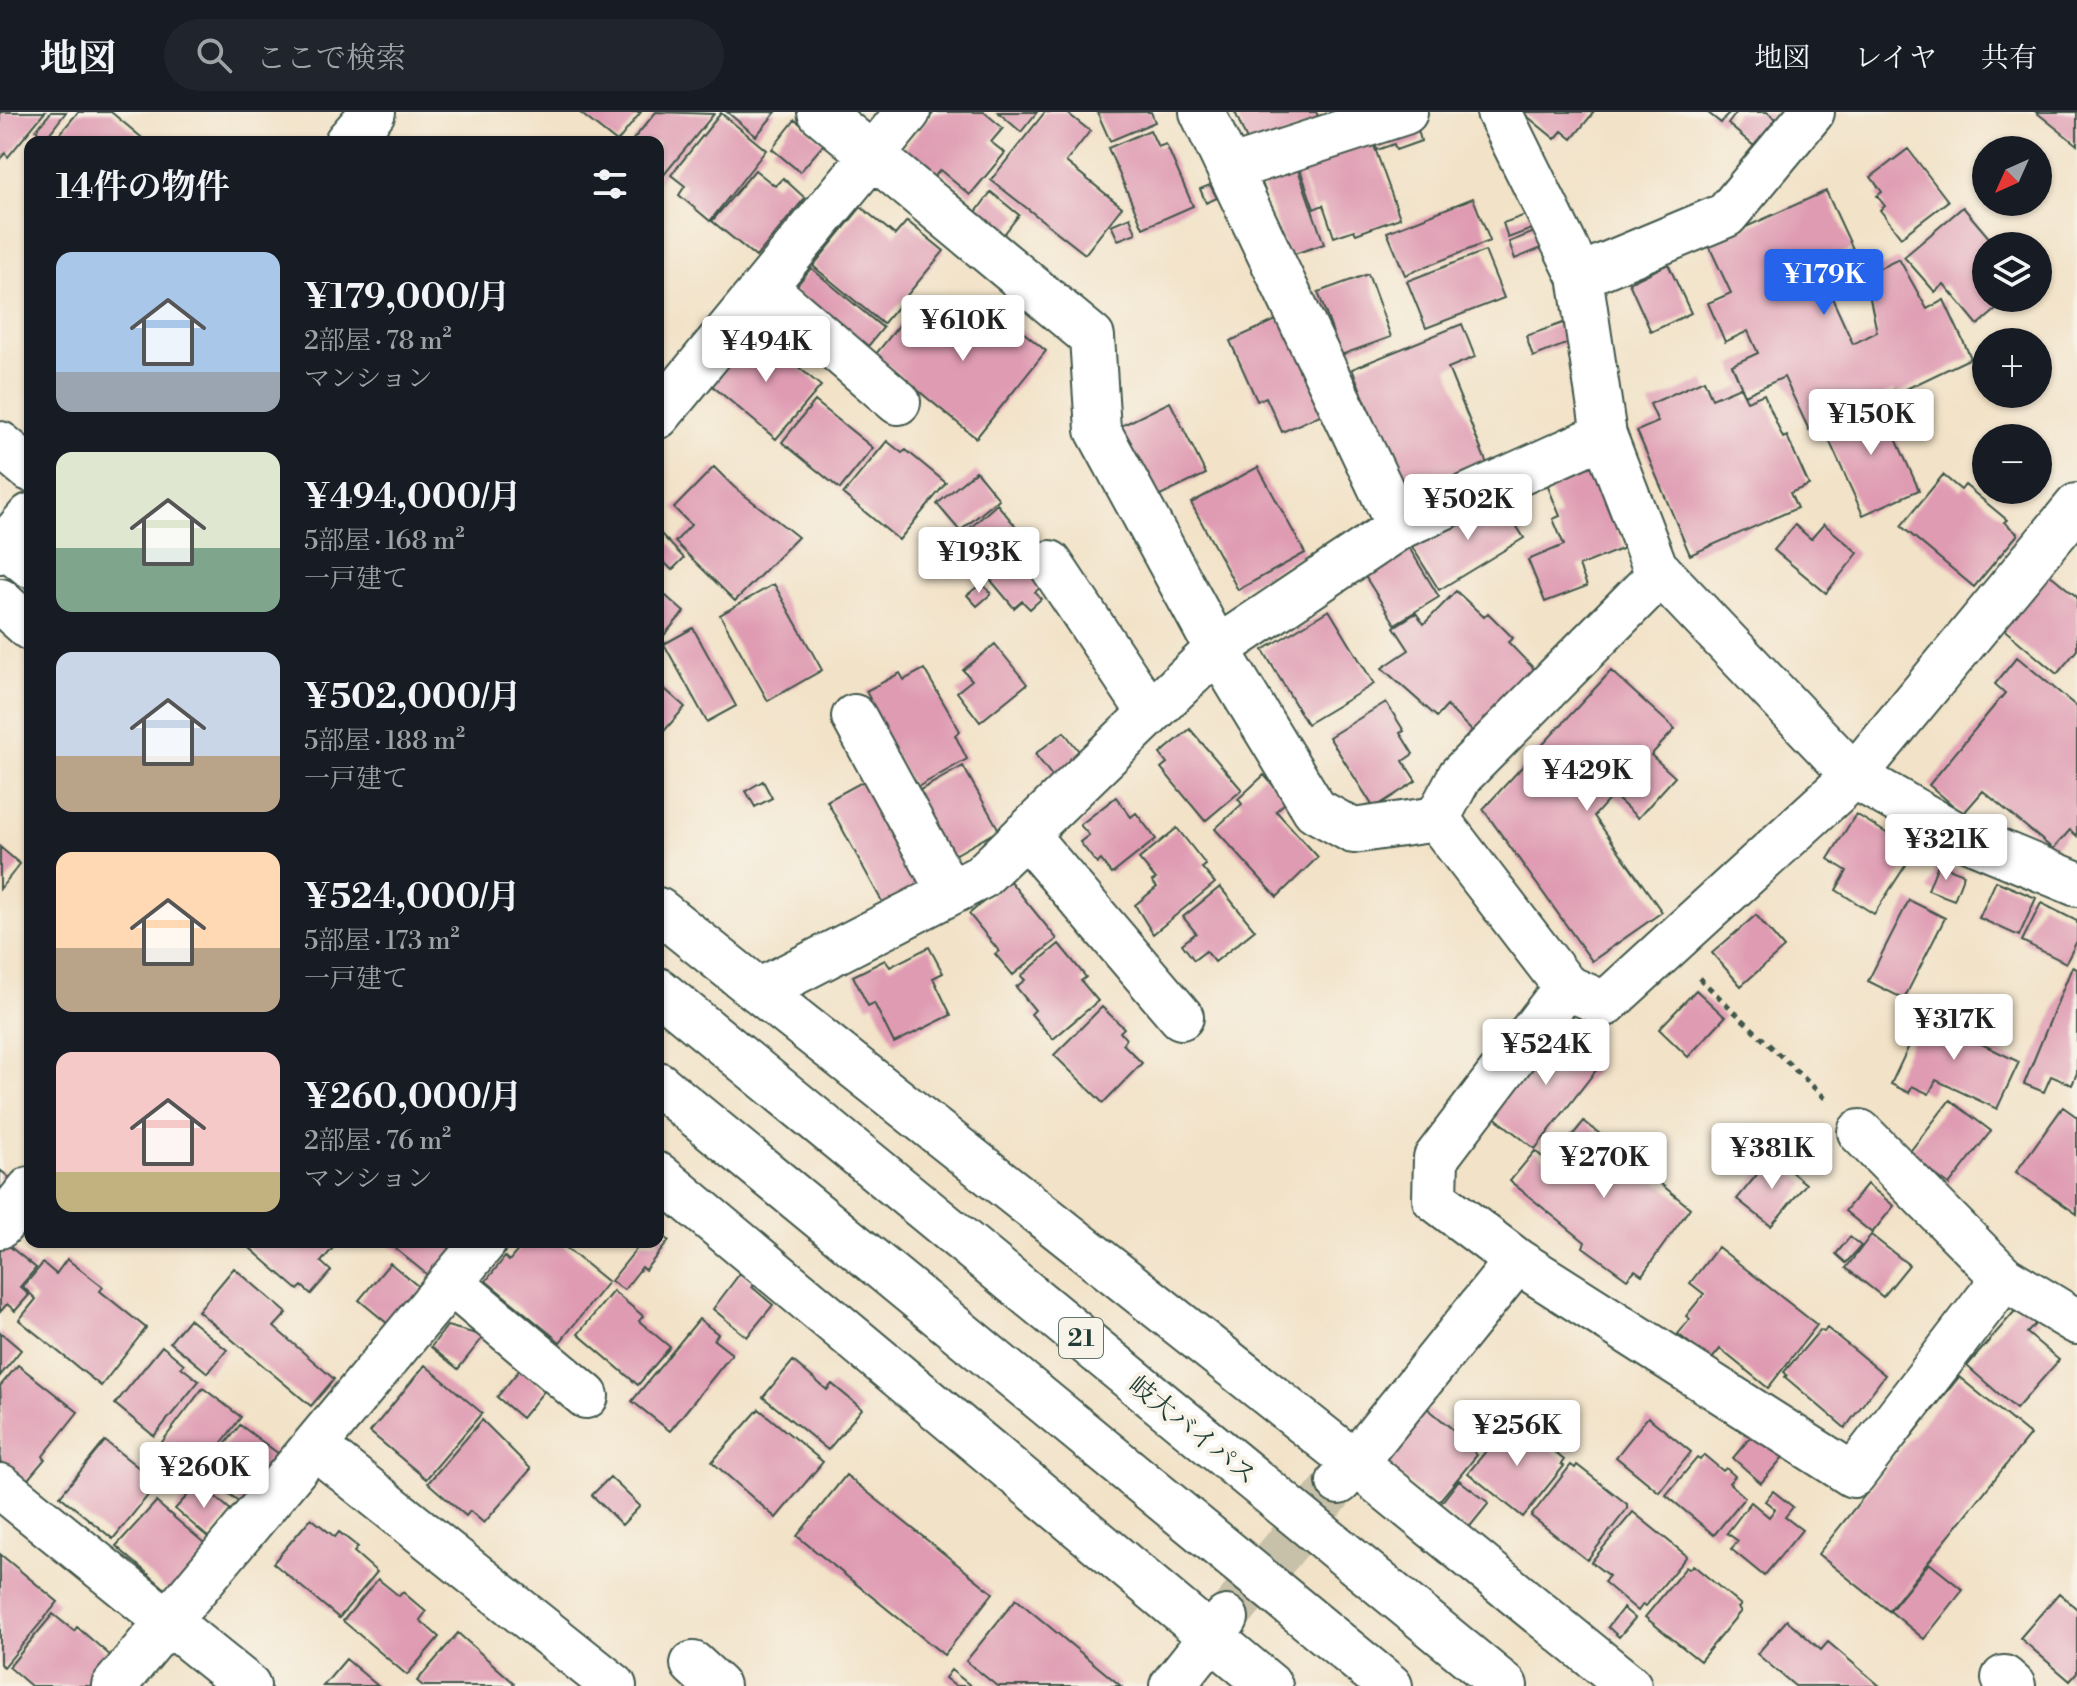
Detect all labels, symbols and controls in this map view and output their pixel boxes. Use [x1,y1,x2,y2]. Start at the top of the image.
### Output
search box [164,19,724,91]
icon: search [192,33,236,77]
text: 地図 [40,36,116,83]
text: ここで検索 [256,40,406,78]
text: 地図 [1754,41,1810,76]
text: レイヤ [1854,41,1937,76]
text: 共有 [1981,41,2037,76]
north arrow [1972,136,2052,216]
map controls [1972,136,2052,504]
icon: filters [588,162,632,206]
text: 14件の物件 [56,167,230,209]
button: layers [1972,232,2052,312]
pin: ¥179K [1768,249,1880,317]
text: ¥179K [1782,259,1866,291]
text: ¥179,000/月 [304,277,510,319]
icon: home [120,284,216,380]
pin: ¥610K [907,295,1019,363]
text: ¥610K [919,305,1007,337]
pin: ¥494K [710,316,822,384]
text: 2部屋 · 78 m² [304,325,452,357]
text: ¥494K [720,326,812,358]
button: + [1972,328,2052,408]
text: マンション [304,363,433,395]
pin: ¥150K [1815,389,1927,457]
text: ¥150K [1827,399,1915,431]
button: − [1972,424,2052,504]
pin: ¥502K [1412,474,1524,542]
text: ¥494,000/月 [304,477,522,519]
icon: home [120,484,216,580]
text: ¥502K [1422,484,1514,516]
text: 5部屋 · 168 m² [304,525,465,557]
pin: ¥193K [923,527,1035,595]
text: ¥193K [936,537,1022,569]
text: 一戸建て [304,563,408,595]
text: ¥502,000/月 [304,677,522,719]
icon: home [120,684,216,780]
text: 5部屋 · 188 m² [304,725,465,757]
pin: ¥429K [1531,745,1643,813]
text: ¥429K [1541,755,1633,787]
text: 一戸建て [304,763,408,795]
pin: ¥321K [1890,814,2002,882]
text: ¥321K [1903,824,1989,856]
text: ¥524,000/月 [304,877,521,919]
icon: home [120,884,216,980]
text: 5部屋 · 173 m² [304,925,460,957]
text: 一戸建て [304,963,408,995]
pin: ¥317K [1898,994,2010,1062]
text: ¥317K [1913,1004,1995,1036]
pin: ¥524K [1490,1019,1602,1087]
text: ¥524K [1500,1029,1592,1061]
text: ¥260,000/月 [304,1077,523,1119]
icon: home [120,1084,216,1180]
pin: ¥381K [1716,1123,1828,1191]
text: 2部屋 · 76 m² [304,1125,451,1157]
pin: ¥270K [1548,1132,1660,1200]
text: ¥381K [1729,1133,1815,1165]
text: ¥270K [1559,1142,1649,1174]
text: マンション [304,1163,433,1195]
road number: 21 [1059,1318,1103,1358]
street label: 岐大バイパス [1122,1369,1263,1492]
pin: ¥256K [1461,1400,1573,1468]
text: ¥256K [1472,1410,1562,1442]
pin: ¥260K [148,1442,260,1510]
text: ¥260K [158,1452,250,1484]

